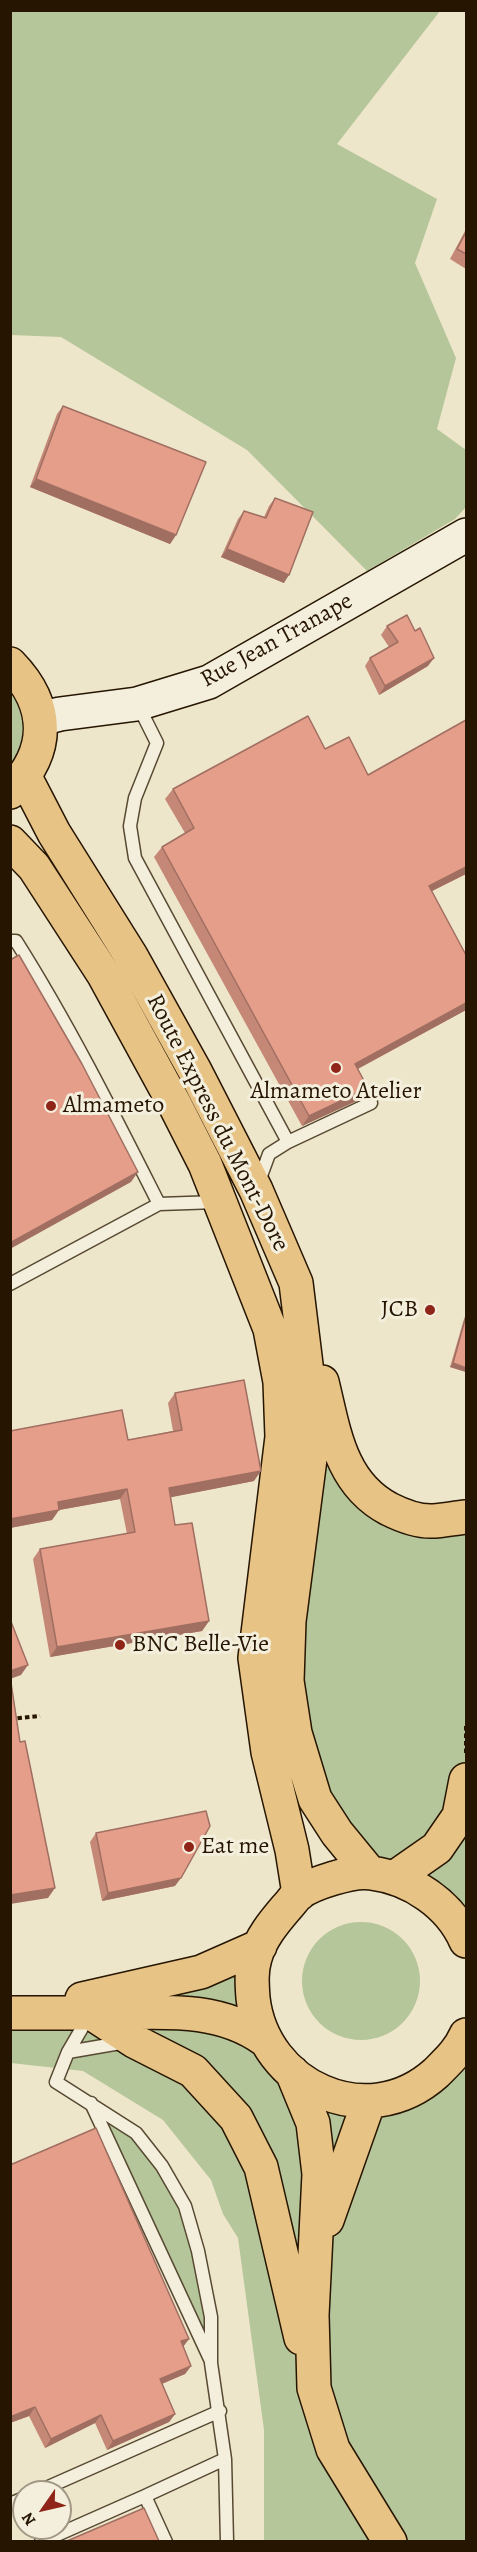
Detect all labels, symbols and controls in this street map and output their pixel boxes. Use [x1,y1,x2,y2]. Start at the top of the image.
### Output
street label: Rue Jean Tranape [196,587,358,695]
street label: Route Express du Mont-Dore [140,990,294,1256]
marker: Almameto Atelier [329,1061,343,1075]
place label: Almameto Atelier [250,1078,422,1106]
place label: Almameto [63,1092,164,1120]
marker: Almameto [44,1099,58,1113]
place label: JCB [381,1296,418,1324]
marker: JCB [423,1303,437,1317]
place label: BNC Belle-Vie [132,1631,269,1659]
marker: BNC Belle-Vie [113,1638,127,1652]
place label: Eat me [201,1833,269,1861]
marker: Eat me [182,1840,196,1854]
north arrow [12,2480,72,2540]
text: N [16,2508,41,2530]

